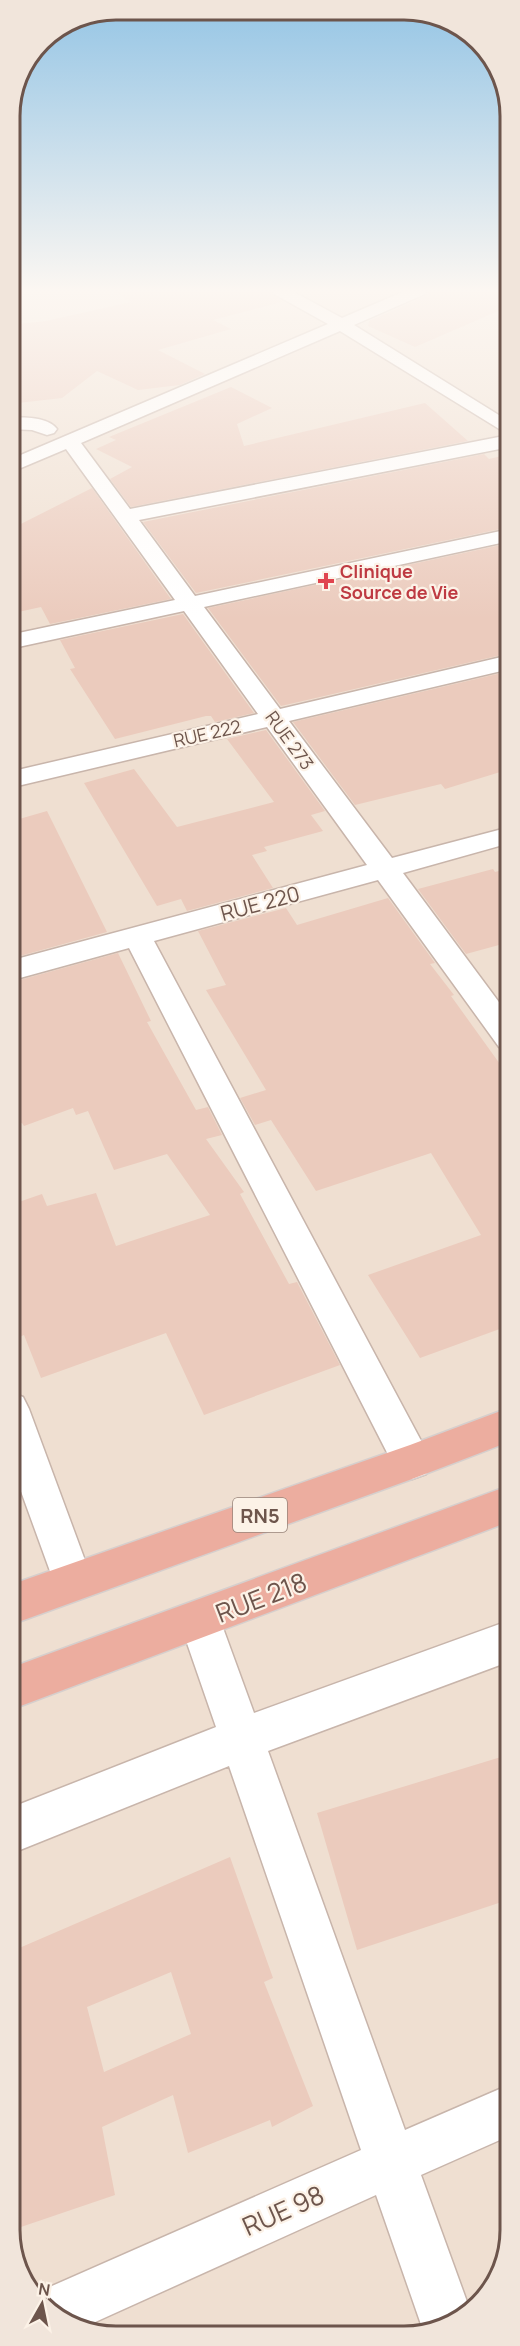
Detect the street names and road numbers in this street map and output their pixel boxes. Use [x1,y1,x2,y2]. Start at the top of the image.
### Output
street label: RUE 273 [261,706,319,774]
street label: RUE 222 [171,714,243,752]
street label: RUE 220 [217,879,303,927]
road number: RN5 [233,1498,287,1532]
street label: RUE 218 [210,1563,312,1631]
street label: RUE 98 [236,2176,330,2244]

